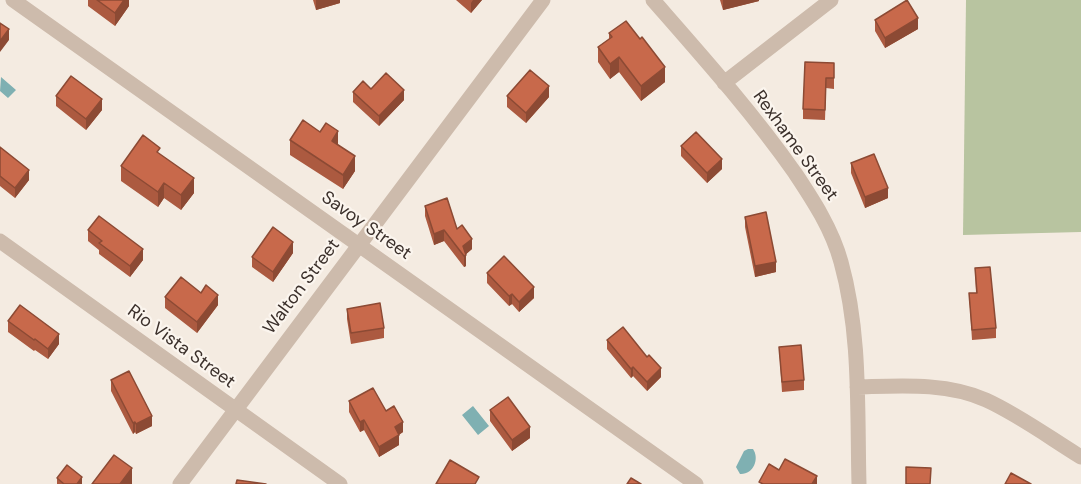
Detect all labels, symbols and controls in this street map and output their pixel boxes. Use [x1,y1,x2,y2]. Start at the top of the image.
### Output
street label: Rexhame Street [748,87,842,205]
street label: Savoy Street [317,187,415,265]
street label: Walton Street [259,235,345,339]
street label: Rio Vista Street [123,301,239,393]

